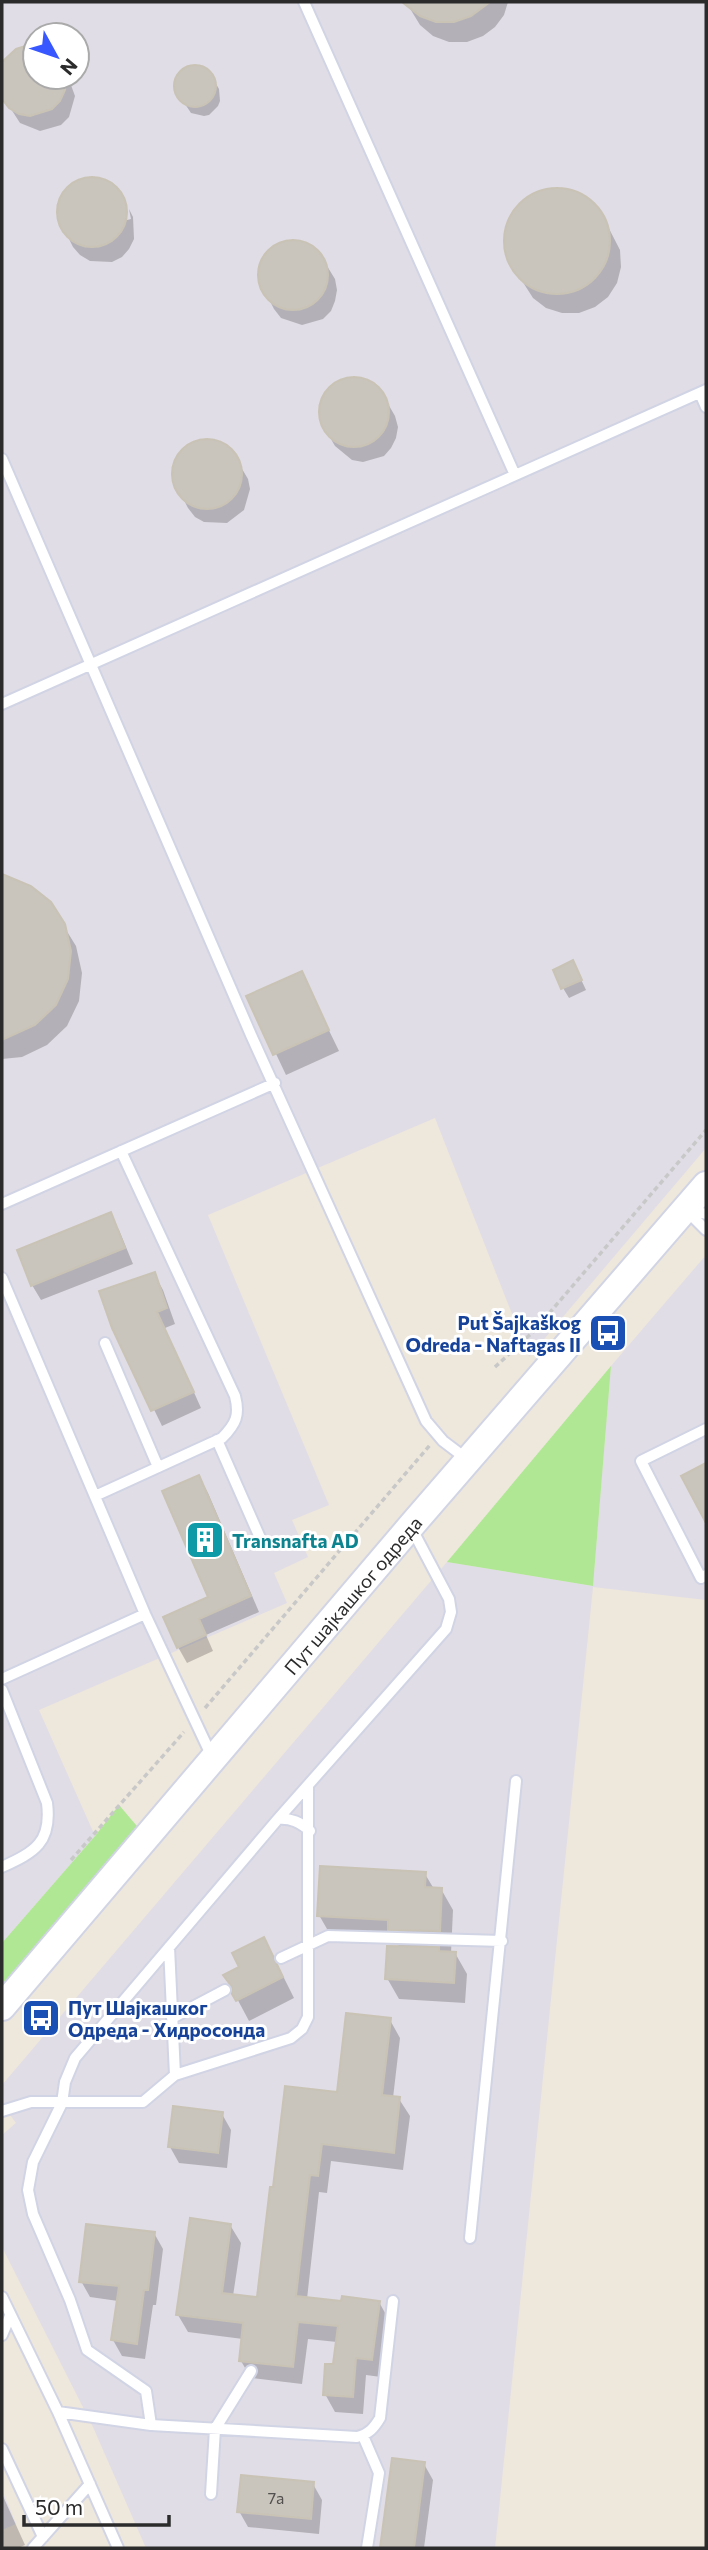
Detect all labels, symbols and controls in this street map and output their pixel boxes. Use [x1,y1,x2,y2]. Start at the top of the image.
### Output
north arrow [21,21,91,91]
text: N [56,54,83,80]
place label: Put Šajkaškog Odreda - Naftagas II [405,1311,582,1356]
bus stop icon: Put Šajkaškog Odreda - Naftagas II [587,1312,629,1354]
street label: Пут шајкашког одреда [279,1511,426,1679]
building icon: Transnafta AD [184,1519,226,1561]
place label: Transnafta AD [232,1529,359,1552]
place label: Пут Шајкашког Одреда - Хидросонда [68,1996,265,2041]
bus stop icon: Пут Шајкашког Одреда - Хидросонда [20,1997,62,2039]
scale bar [24,2484,170,2528]
house number: 7a [268,2488,284,2507]
text: 50 m [35,2494,83,2519]

